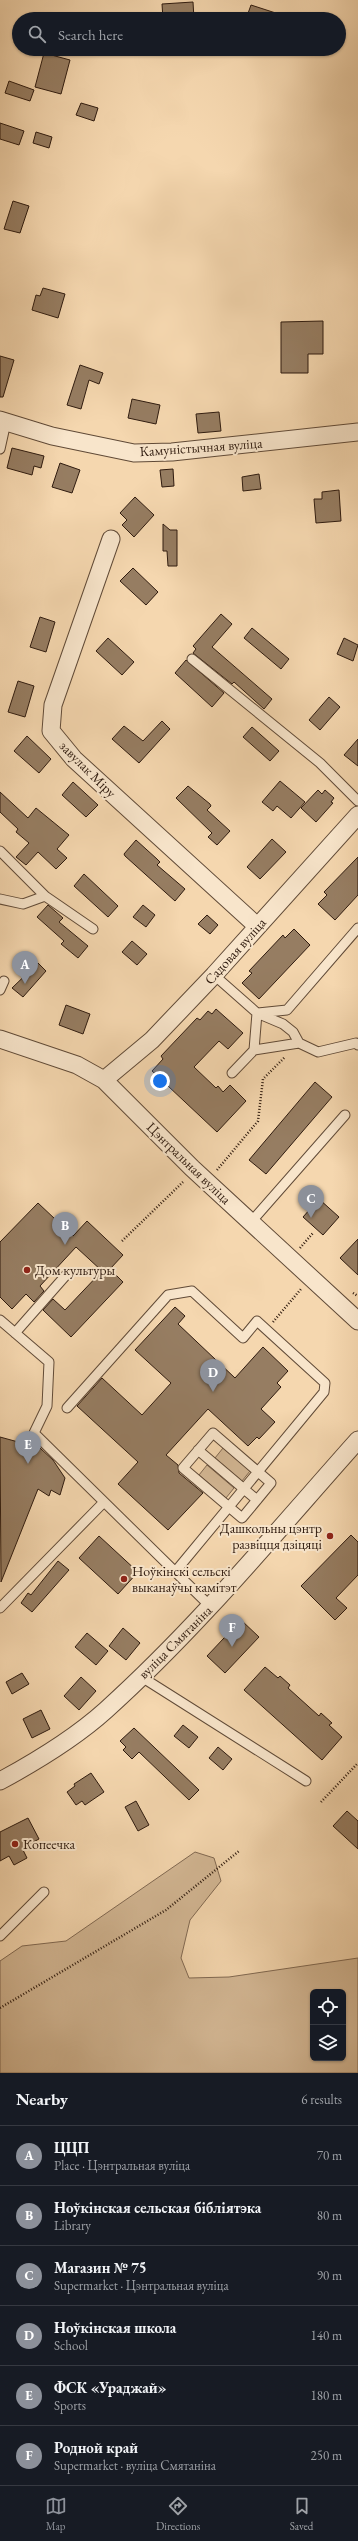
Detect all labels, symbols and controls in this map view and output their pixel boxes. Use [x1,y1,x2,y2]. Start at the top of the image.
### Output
search box [12,12,346,56]
icon: search [26,23,48,45]
text: Search here [58,25,123,44]
street label: Камуністычная вуліца [139,434,263,460]
street label: завулак Міру [56,737,121,802]
street label: Садовая вуліца [200,914,270,988]
pin: A [12,951,38,984]
your location [150,1071,170,1091]
street label: Цэнтральная вуліца [143,1118,235,1208]
pin: C [298,1185,324,1218]
pin: B [52,1212,78,1245]
place label: Дом культуры [35,1261,116,1279]
marker: Дом культуры [22,1265,32,1275]
pin: D [200,1359,226,1392]
pin: E [15,1431,41,1464]
place label: Дашкольны цэнтр развіцця дзіцяці [220,1519,323,1553]
marker: Дашкольны цэнтр развіцця дзіцяці [325,1531,335,1541]
place label: Ноўкінскі сельскі выканаўчы камітэт [132,1562,237,1596]
marker: Ноўкінскі сельскі выканаўчы камітэт [119,1574,129,1584]
street label: вуліца Смятаніна [134,1601,216,1683]
pin: F [219,1614,245,1647]
place label: Копеечка [23,1835,75,1853]
marker: Копеечка [10,1839,20,1849]
map controls [310,1989,346,2061]
button: locate [310,1989,346,2025]
button: layers [310,2025,346,2061]
text: Nearby [16,2088,68,2110]
text: 6 results [301,2091,342,2108]
text: ЦЦП [54,2138,89,2157]
text: A [24,2147,34,2164]
text: 70 m [317,2147,342,2164]
text: Place · Цэнтральная вуліца [54,2157,190,2174]
text: Ноўкінская сельская бібліятэка [54,2198,261,2217]
text: B [25,2207,33,2224]
text: 80 m [317,2207,342,2224]
text: Library [54,2217,91,2234]
text: Магазин № 75 [54,2258,147,2277]
text: C [24,2267,34,2284]
text: 90 m [317,2267,342,2284]
text: Supermarket · Цэнтральная вуліца [54,2277,229,2294]
text: Ноўкінская школа [54,2318,176,2337]
text: D [24,2327,34,2344]
text: 140 m [311,2327,342,2344]
text: School [54,2337,88,2354]
text: ФСК «Ураджай» [54,2378,166,2397]
text: E [25,2387,33,2404]
text: 180 m [311,2387,342,2404]
text: Sports [54,2397,86,2414]
text: Родной край [54,2438,138,2457]
text: F [25,2447,33,2464]
text: 250 m [311,2447,342,2464]
text: Supermarket · вуліца Смятаніна [54,2457,216,2474]
tab: Map [45,2495,67,2533]
tab: Directions [156,2495,200,2533]
tab: Saved [290,2495,313,2533]

